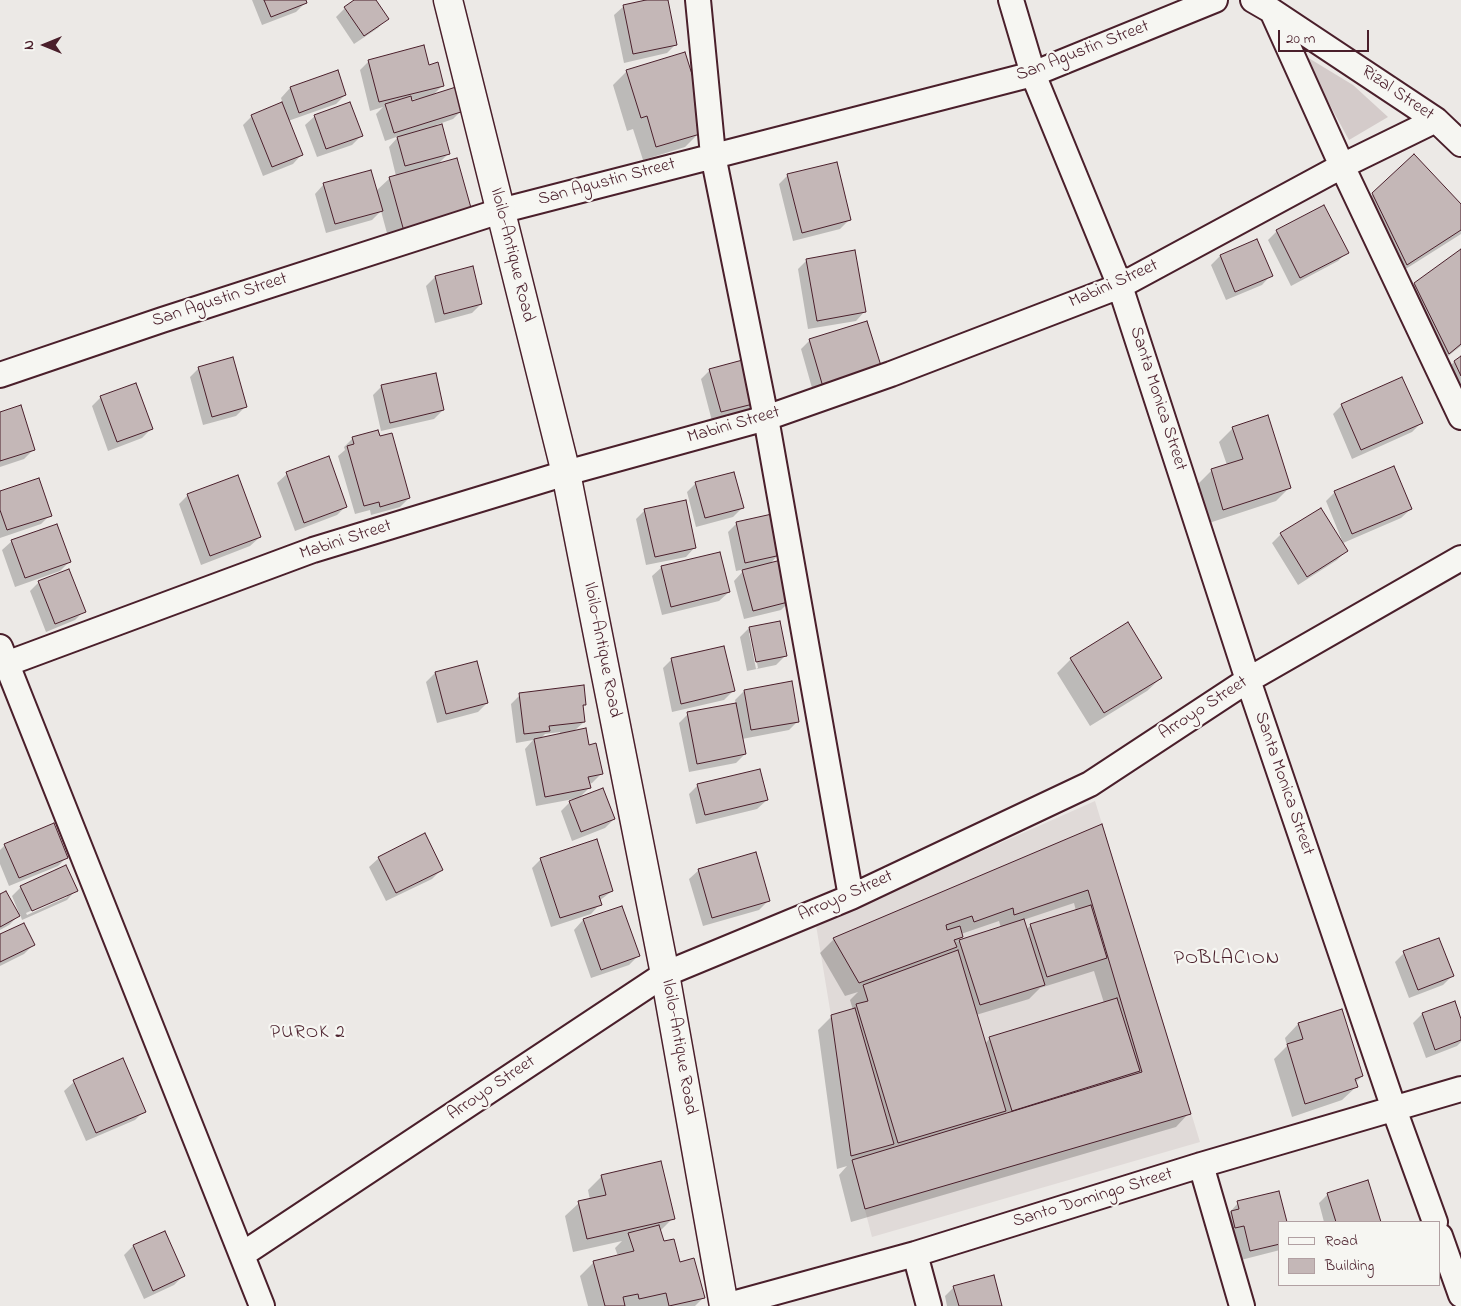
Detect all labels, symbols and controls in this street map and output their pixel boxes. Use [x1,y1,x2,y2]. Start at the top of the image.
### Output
street label: San Agustin Street [1013,17,1153,87]
north arrow [20,20,70,70]
scale bar [1281,20,1372,52]
text: 20 m [1286,28,1315,50]
text: N [19,40,40,50]
street label: Rizal Street [1356,62,1438,126]
street label: San Agustin Street [536,154,678,212]
street label: Iloilo-Antique Road [484,186,538,324]
street label: Mabini Street [1066,256,1162,314]
street label: San Agustin Street [149,269,291,333]
street label: Santa Monica Street [1123,324,1191,474]
street label: Mabini Street [685,402,783,450]
street label: Mabini Street [297,516,395,566]
street label: Iloilo-Antique Road [577,580,625,720]
street label: Arroyo Street [1156,672,1252,746]
street label: Santa Monica Street [1248,709,1318,859]
street label: Arroyo Street [795,867,897,927]
district label: POBLACION [1173,948,1281,972]
street label: Iloilo-Antique Road [655,977,701,1117]
district label: PUROK 2 [269,1023,347,1045]
street label: Arroyo Street [444,1052,540,1126]
street label: Santo Domingo Street [1010,1164,1176,1234]
legend [1278,1221,1441,1286]
text: Road [1325,1230,1358,1252]
text: Building [1325,1255,1374,1277]

